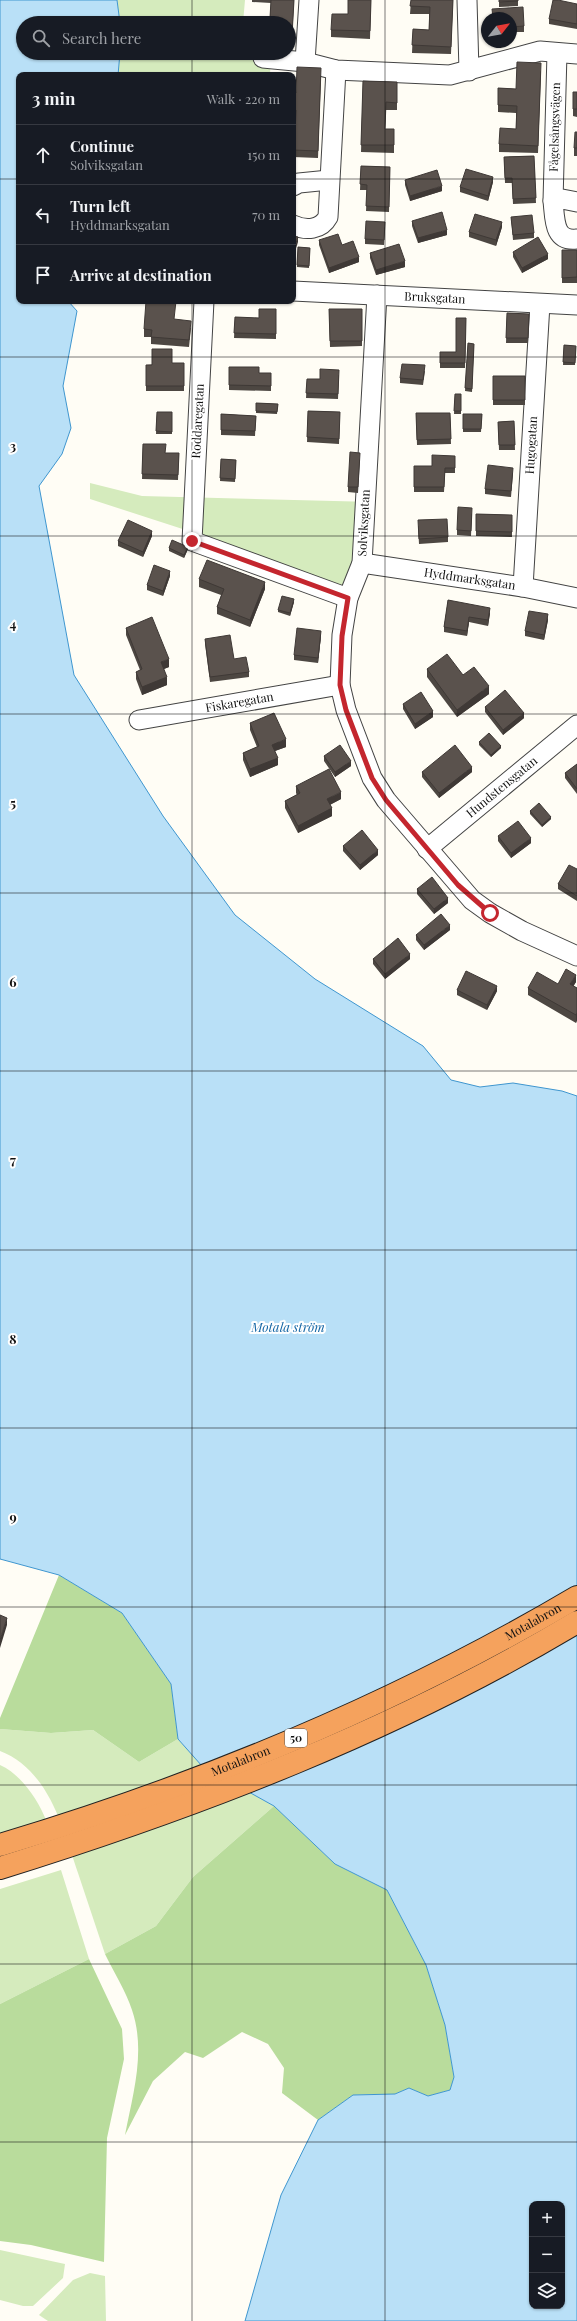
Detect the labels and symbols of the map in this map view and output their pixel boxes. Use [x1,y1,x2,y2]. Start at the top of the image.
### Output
north arrow [481,12,517,48]
street label: Fågelsångsvägen [545,82,563,172]
street label: Bruksgatan [404,287,466,306]
street label: Roddaregatan [187,383,207,459]
street label: Hugogatan [521,416,540,475]
text: 3 [10,437,16,454]
street label: Solviksgatan [353,489,373,557]
route end [183,532,201,550]
street label: Hyddmarksgatan [423,563,517,593]
text: 4 [10,615,17,632]
street label: Fiskaregatan [204,688,275,715]
street label: Hundstensgatan [462,752,540,821]
text: 5 [10,794,16,811]
route start [481,904,499,922]
text: 6 [9,973,17,990]
text: 7 [10,1151,16,1168]
water label: Motala ström [250,1318,325,1335]
text: 8 [9,1330,17,1347]
text: 9 [9,1508,17,1525]
street label: Motalabron [502,1599,564,1643]
road number: 50 [285,1729,307,1747]
street label: Motalabron [209,1741,272,1779]

